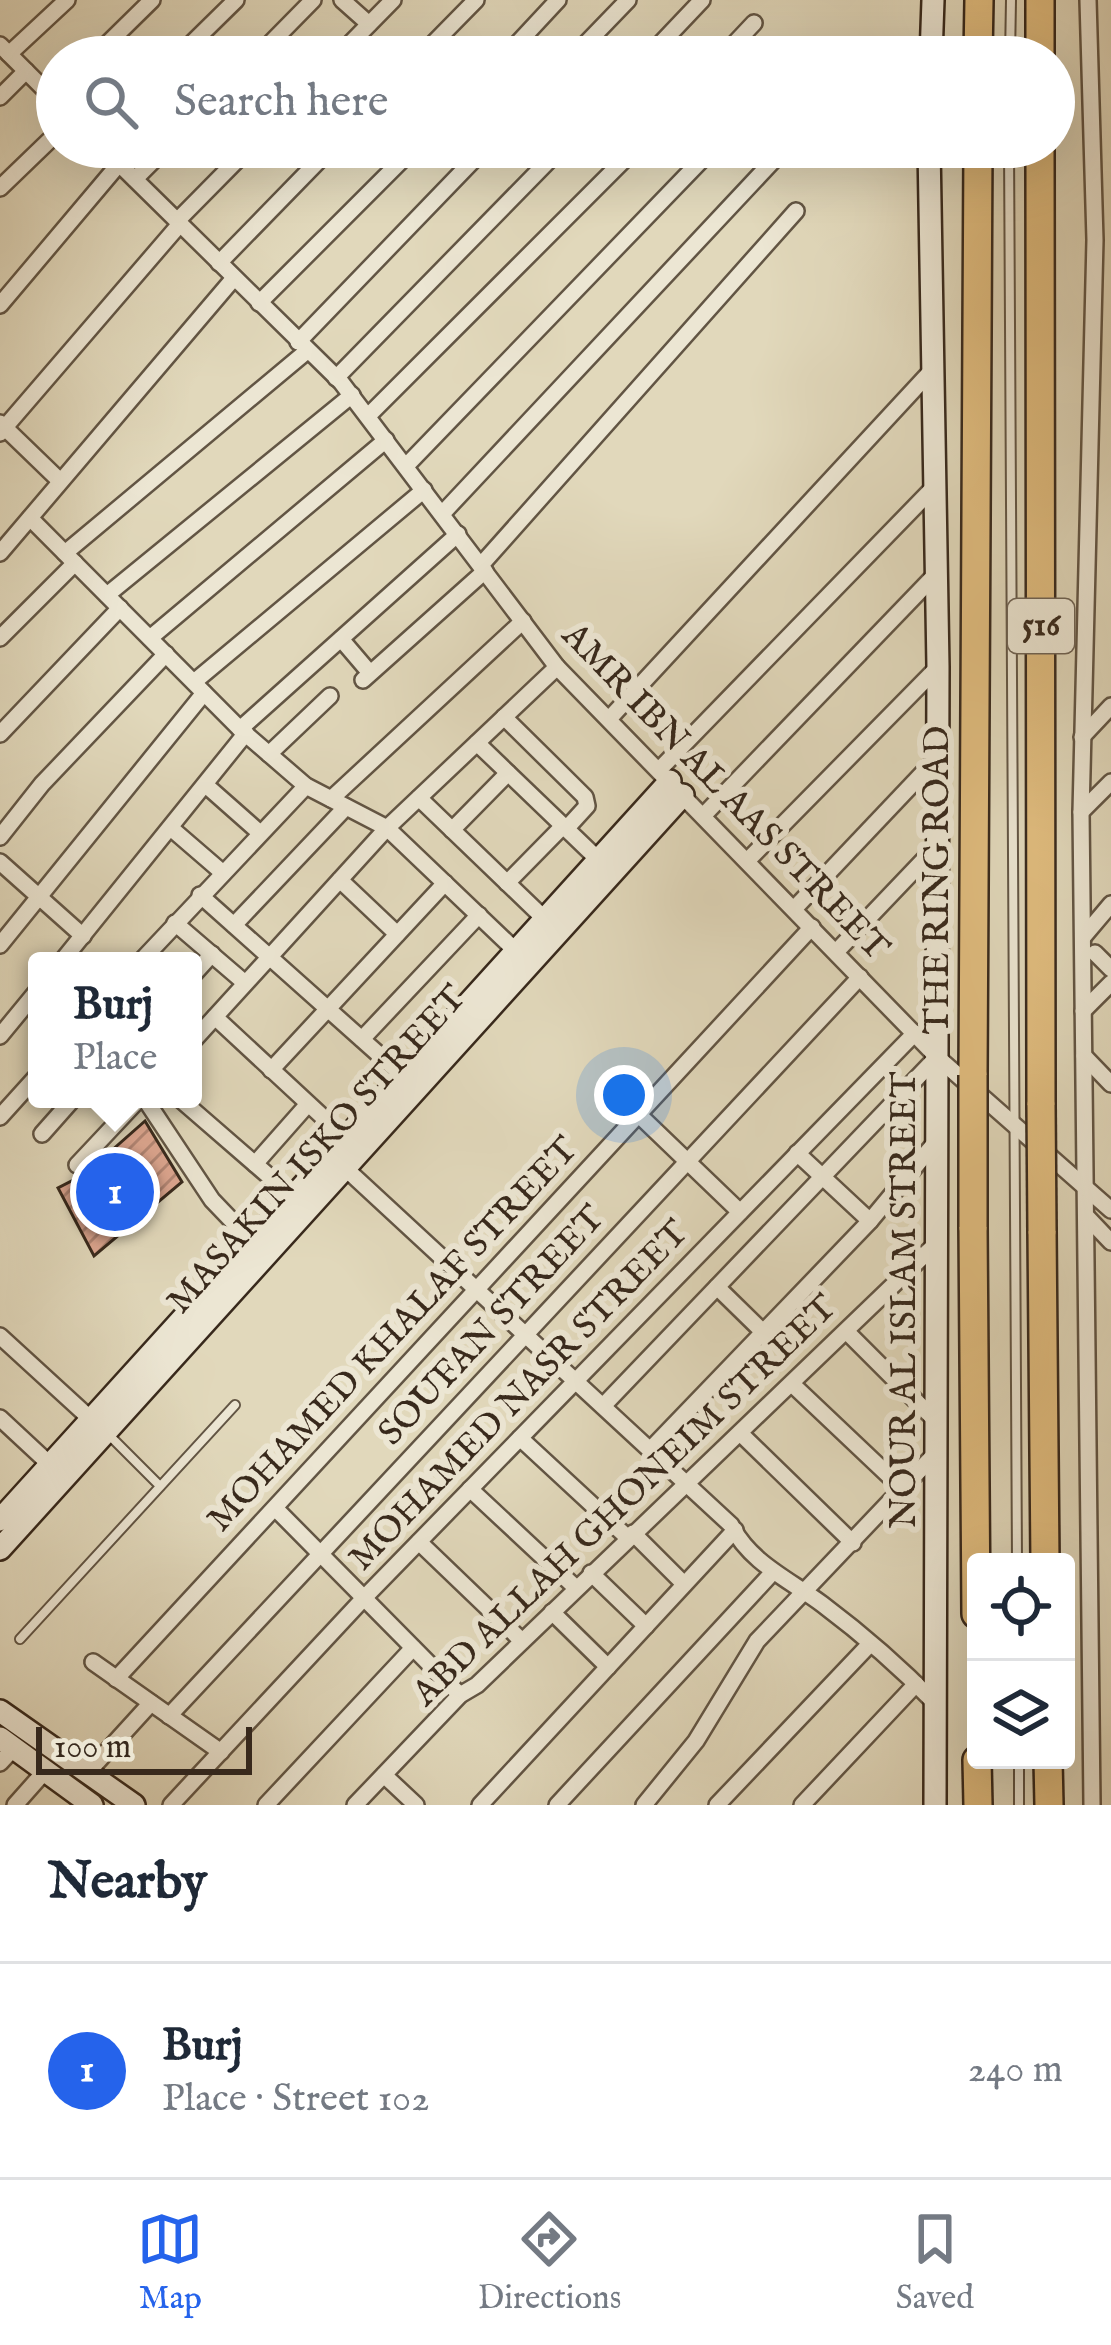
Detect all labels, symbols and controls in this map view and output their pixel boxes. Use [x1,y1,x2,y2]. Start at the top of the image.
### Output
search box [36,36,1075,168]
icon: search [78,69,144,135]
text: Search here [174,74,388,131]
road number: 516 [1008,599,1074,653]
street label: AMR IBN AL AAS STREET [551,613,899,971]
street label: THE RING ROAD [915,726,961,1034]
popup [28,952,202,1108]
street label: MASAKIN ISKO STREET [157,976,477,1324]
text: Burj [73,977,153,1034]
text: Place [73,1034,157,1083]
your location [594,1065,654,1125]
street label: NOUR AL ISLAM STREET [882,1071,928,1529]
street label: MOHAMED KHALAF STREET [198,1128,588,1542]
pin: 1 [76,1147,154,1237]
street label: SOUFAN STREET [369,1196,615,1456]
street label: MOHAMED NASR STREET [339,1211,699,1581]
street label: ABD ALLAH GHONEIM STREET [402,1286,847,1717]
map controls [967,1553,1075,1769]
button: locate [967,1553,1075,1661]
button: layers [967,1661,1075,1769]
scale bar [36,1721,252,1774]
text: 100 m [54,1727,131,1769]
text: Nearby [48,1851,207,1916]
text: Burj [162,2018,242,2075]
text: 1 [80,2046,94,2095]
text: 240 m [968,2046,1063,2095]
text: Place · Street 102 [162,2075,430,2124]
tab: Map [137,2206,203,2320]
tab: Directions [478,2206,621,2320]
tab: Saved [896,2206,974,2320]

